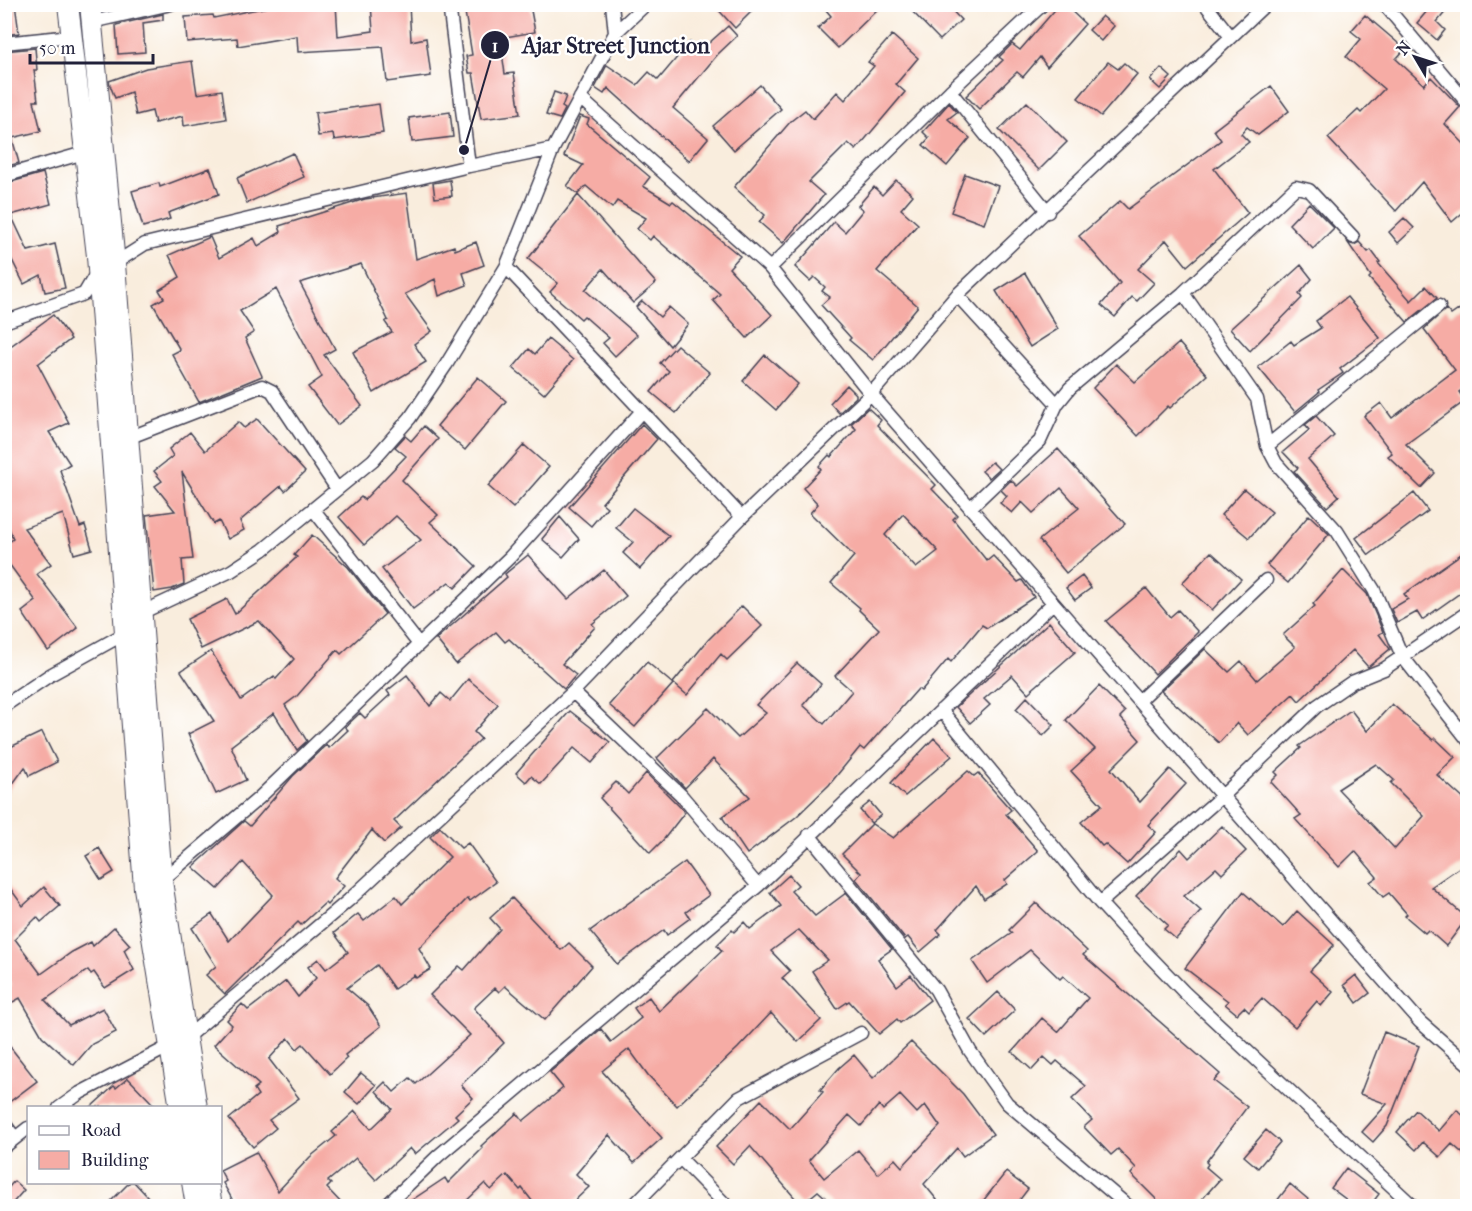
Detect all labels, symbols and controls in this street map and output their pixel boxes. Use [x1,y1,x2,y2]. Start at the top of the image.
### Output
callout: Ajar Street Junction [480,25,721,65]
scale bar [30,27,153,65]
north arrow [1385,27,1445,87]
text: Ajar Street Junction [520,33,710,59]
text: 1 [492,36,498,57]
text: N [1393,37,1415,59]
text: 50 m [39,38,76,59]
legend [27,1106,222,1184]
text: Road [81,1120,121,1141]
text: Building [81,1150,149,1171]

